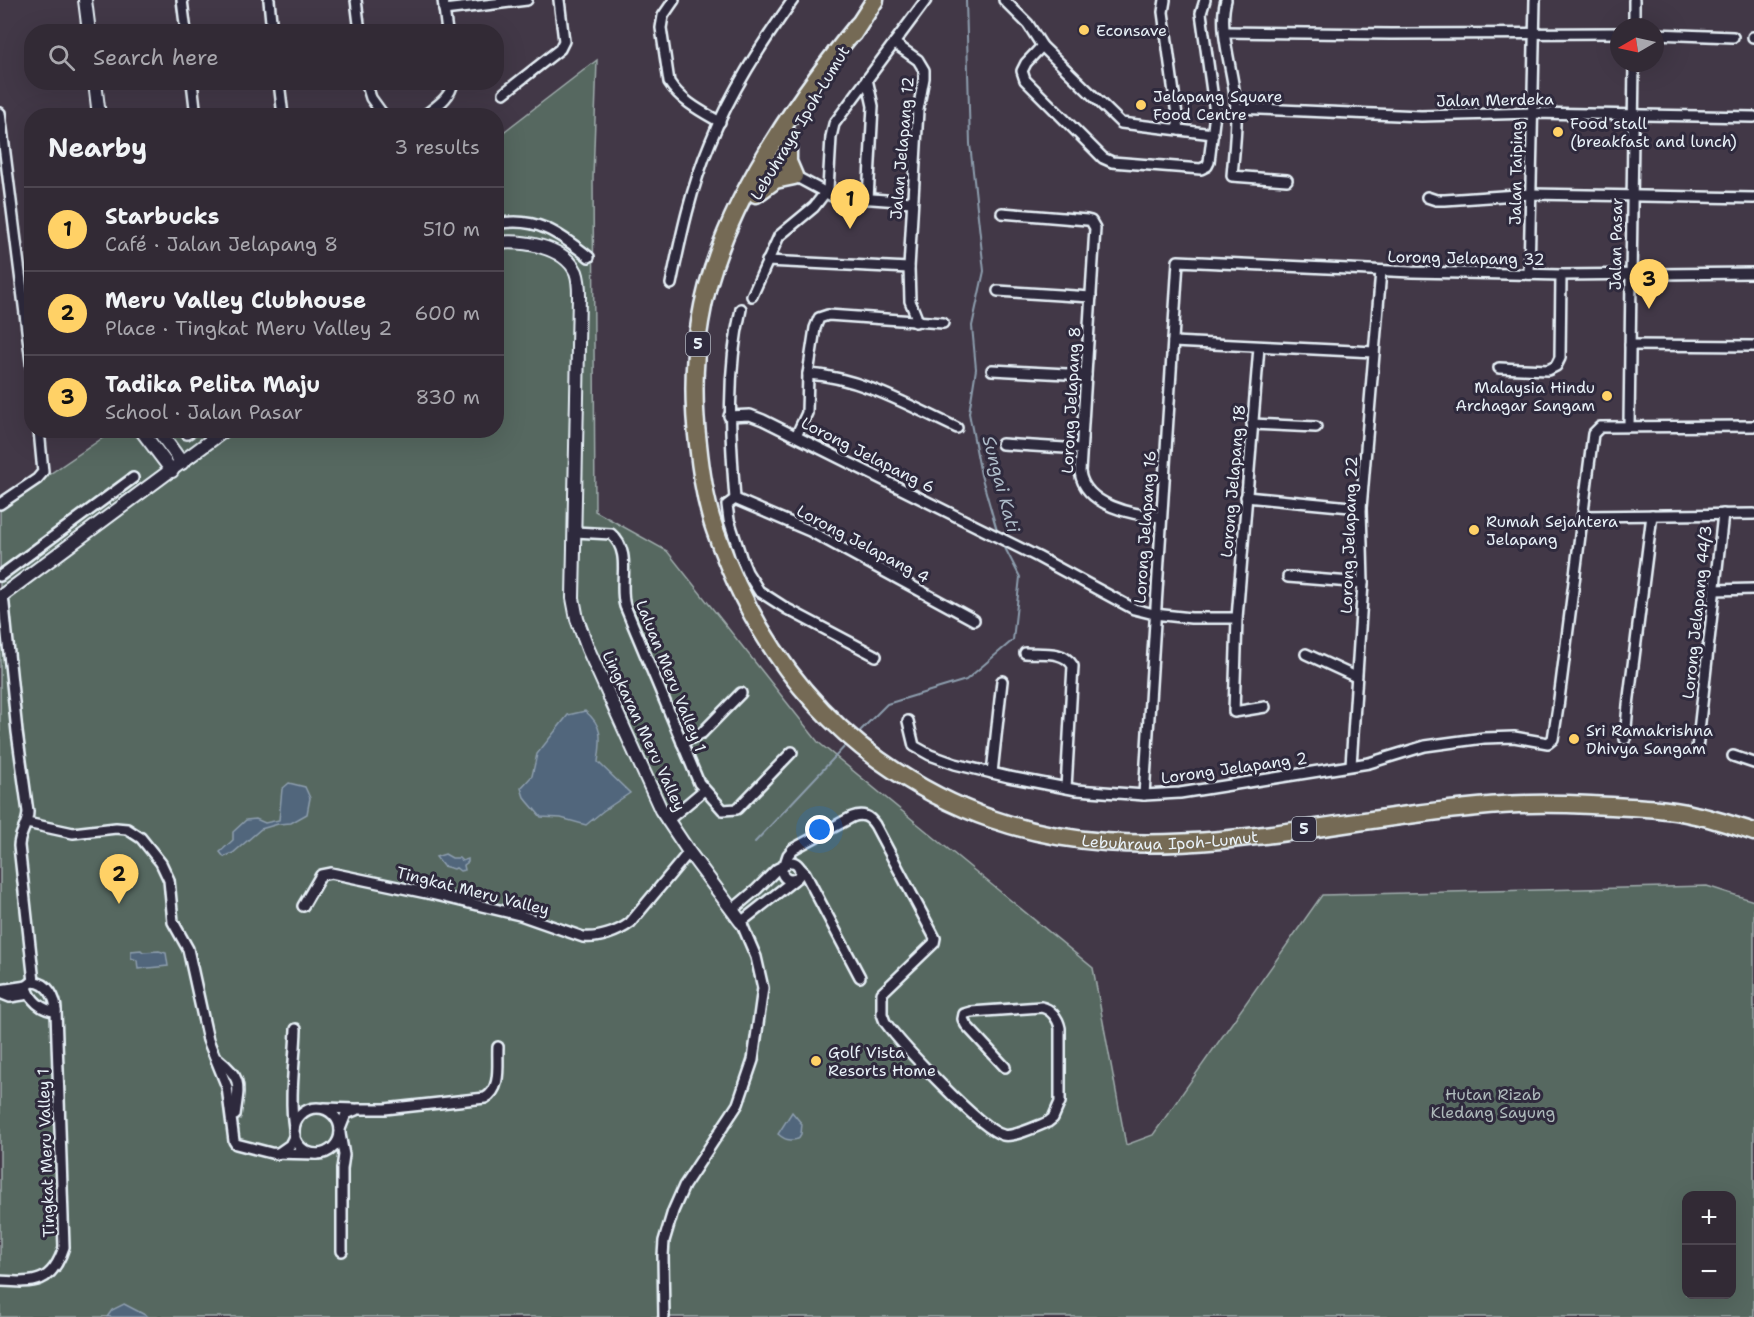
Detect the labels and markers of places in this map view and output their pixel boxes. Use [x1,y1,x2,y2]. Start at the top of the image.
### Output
place label: Econsave [1096,20,1167,41]
marker: Econsave [1077,23,1091,37]
place label: Jelapang Square Food Centre [1153,86,1283,125]
marker: Jelapang Square Food Centre [1134,98,1148,112]
place label: Food stall (breakfast and lunch) [1570,113,1737,152]
marker: Food stall (breakfast and lunch) [1551,125,1565,139]
pin: 1 [830,180,870,229]
pin: 3 [1630,260,1668,309]
place label: Malaysia Hindu Archagar Sangam [1455,377,1595,416]
marker: Malaysia Hindu Archagar Sangam [1600,389,1614,403]
place label: Rumah Sejahtera Jelapang [1486,511,1618,550]
marker: Rumah Sejahtera Jelapang [1467,523,1481,537]
place label: Sri Ramakrishna Dhivya Sangam [1586,720,1713,759]
marker: Sri Ramakrishna Dhivya Sangam [1567,732,1581,746]
pin: 2 [100,854,138,904]
place label: Golf Vista Resorts Home [828,1042,936,1081]
marker: Golf Vista Resorts Home [809,1054,823,1068]

